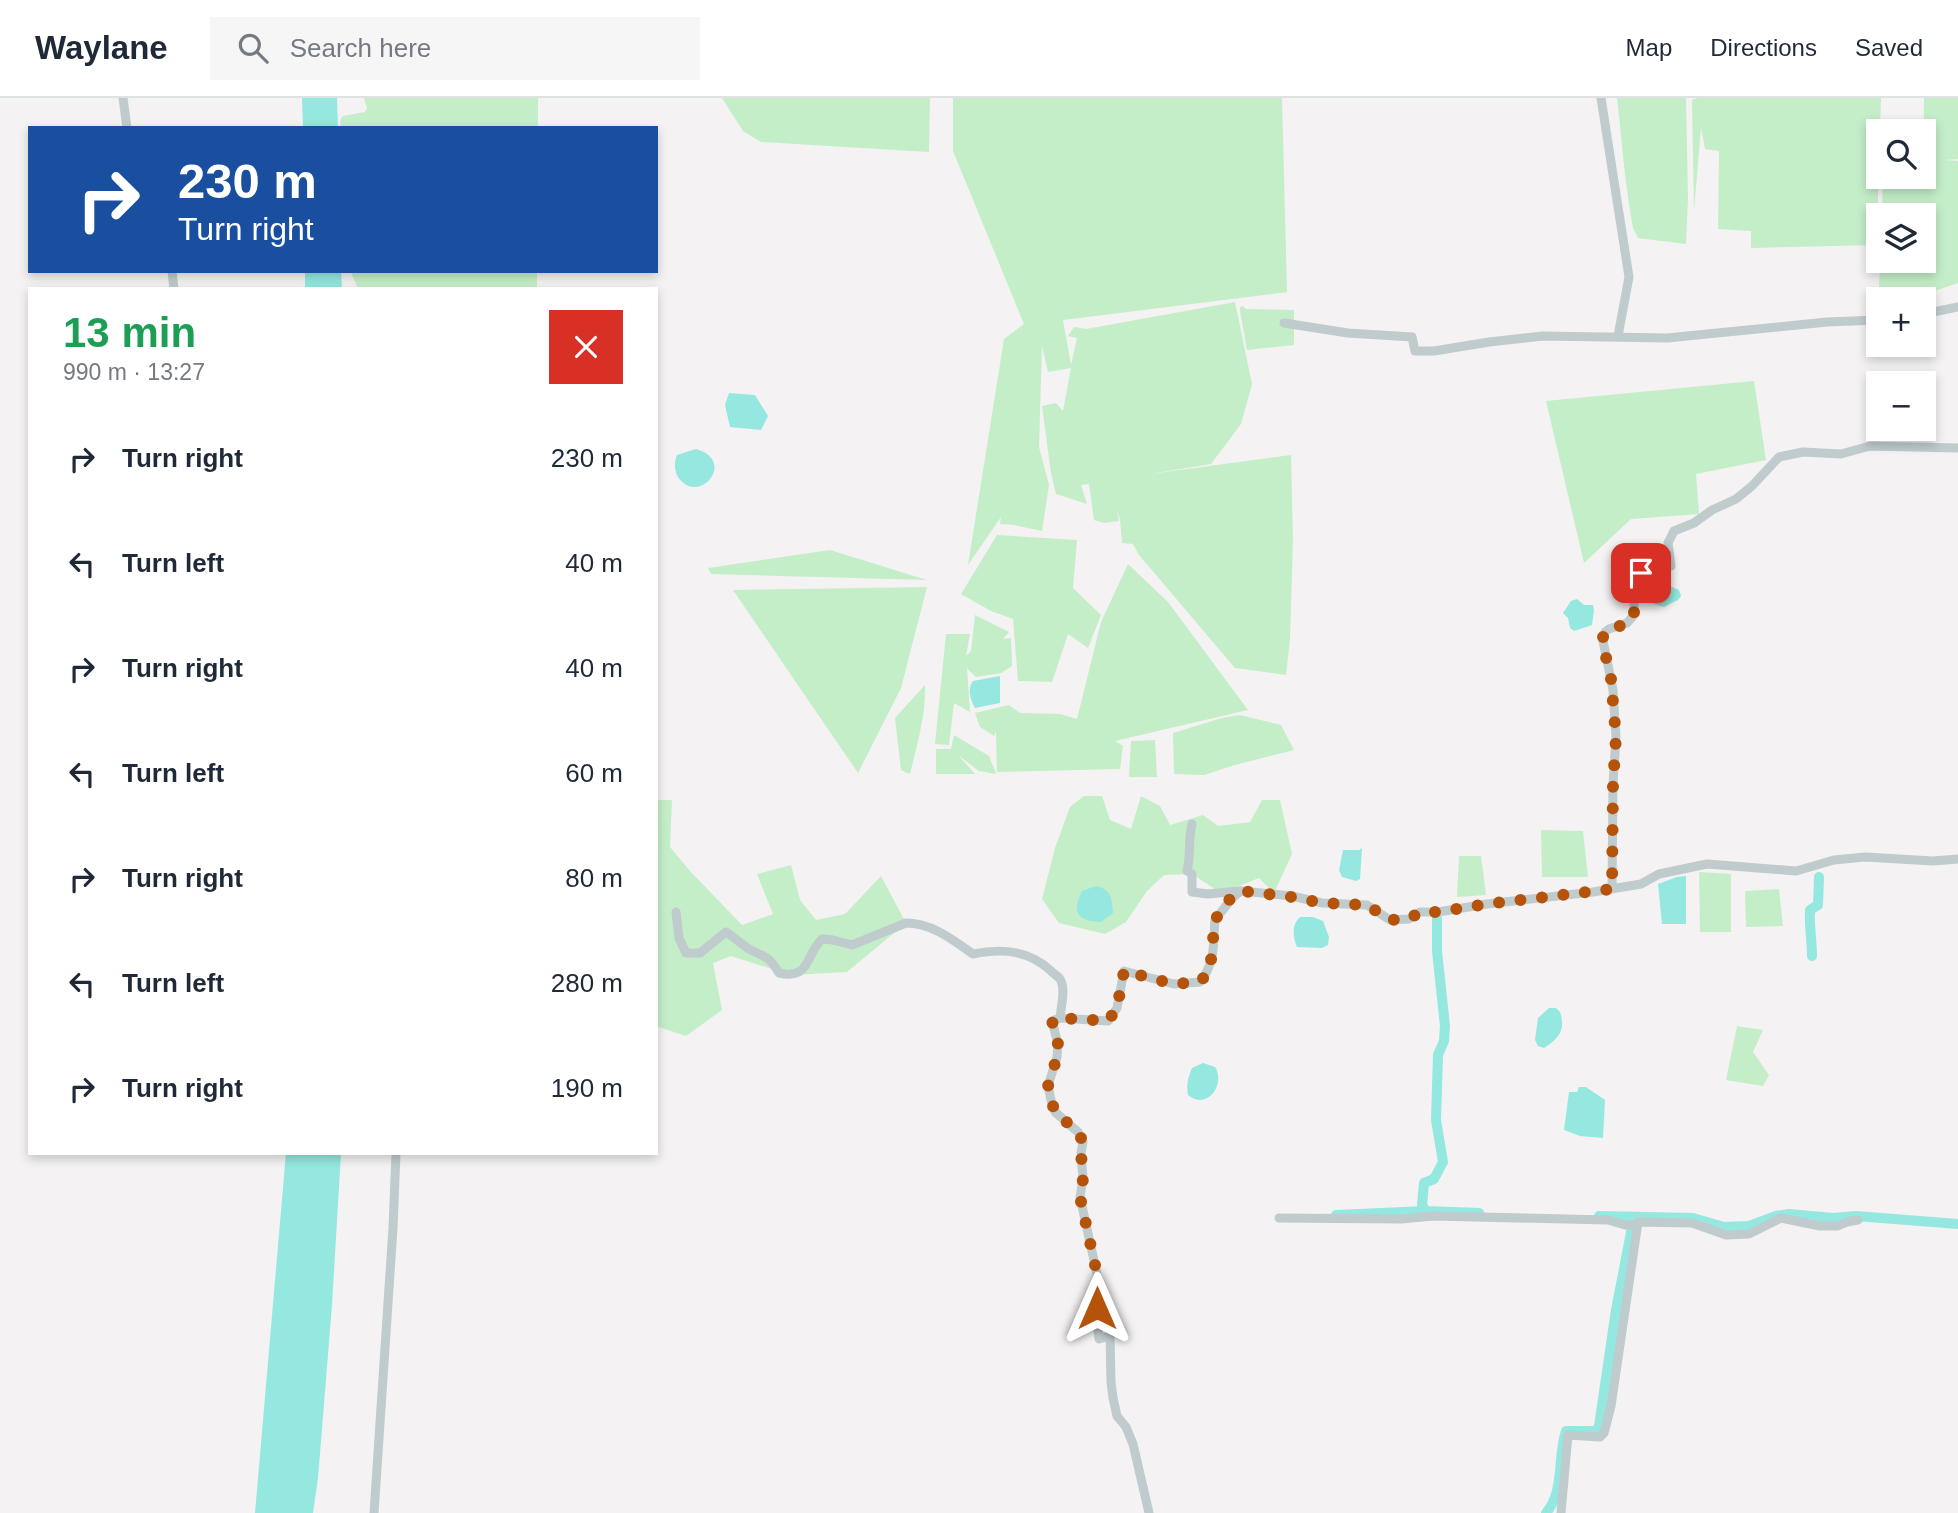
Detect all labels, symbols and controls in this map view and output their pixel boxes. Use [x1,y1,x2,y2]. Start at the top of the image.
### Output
search box [210,17,700,80]
text: Waylane [35,29,168,66]
icon: search [234,29,272,67]
text: Search here [290,33,431,63]
text: Map [1626,34,1672,61]
text: Directions [1710,34,1817,61]
text: Saved [1855,34,1923,61]
map controls [1866,119,1936,441]
button: search [1866,119,1936,189]
icon: right [63,154,154,245]
text: 230 m [178,154,317,208]
button: layers [1866,203,1936,273]
text: Turn right [178,211,314,247]
button: + [1866,287,1936,357]
text: 13 min [63,309,196,356]
button: close [549,310,623,384]
text: 990 m · 13:27 [63,359,205,385]
button: − [1866,371,1936,441]
icon: right [63,440,101,478]
text: Turn right [122,443,243,473]
text: 230 m [551,443,623,473]
pin [1611,543,1671,603]
icon: left [63,545,101,583]
text: Turn left [122,548,224,578]
text: 40 m [565,548,623,578]
icon: arrive [1622,554,1660,592]
icon: right [63,650,101,688]
text: Turn right [122,653,243,683]
text: 40 m [565,653,623,683]
icon: left [63,755,101,793]
text: Turn left [122,758,224,788]
text: 60 m [565,758,623,788]
icon: right [63,860,101,898]
text: Turn right [122,863,243,893]
text: 80 m [565,863,623,893]
icon: left [63,965,101,1003]
text: Turn left [122,968,224,998]
text: 280 m [551,968,623,998]
icon: right [63,1070,101,1108]
text: Turn right [122,1073,243,1103]
text: 190 m [551,1073,623,1103]
position arrow [1060,1271,1134,1345]

